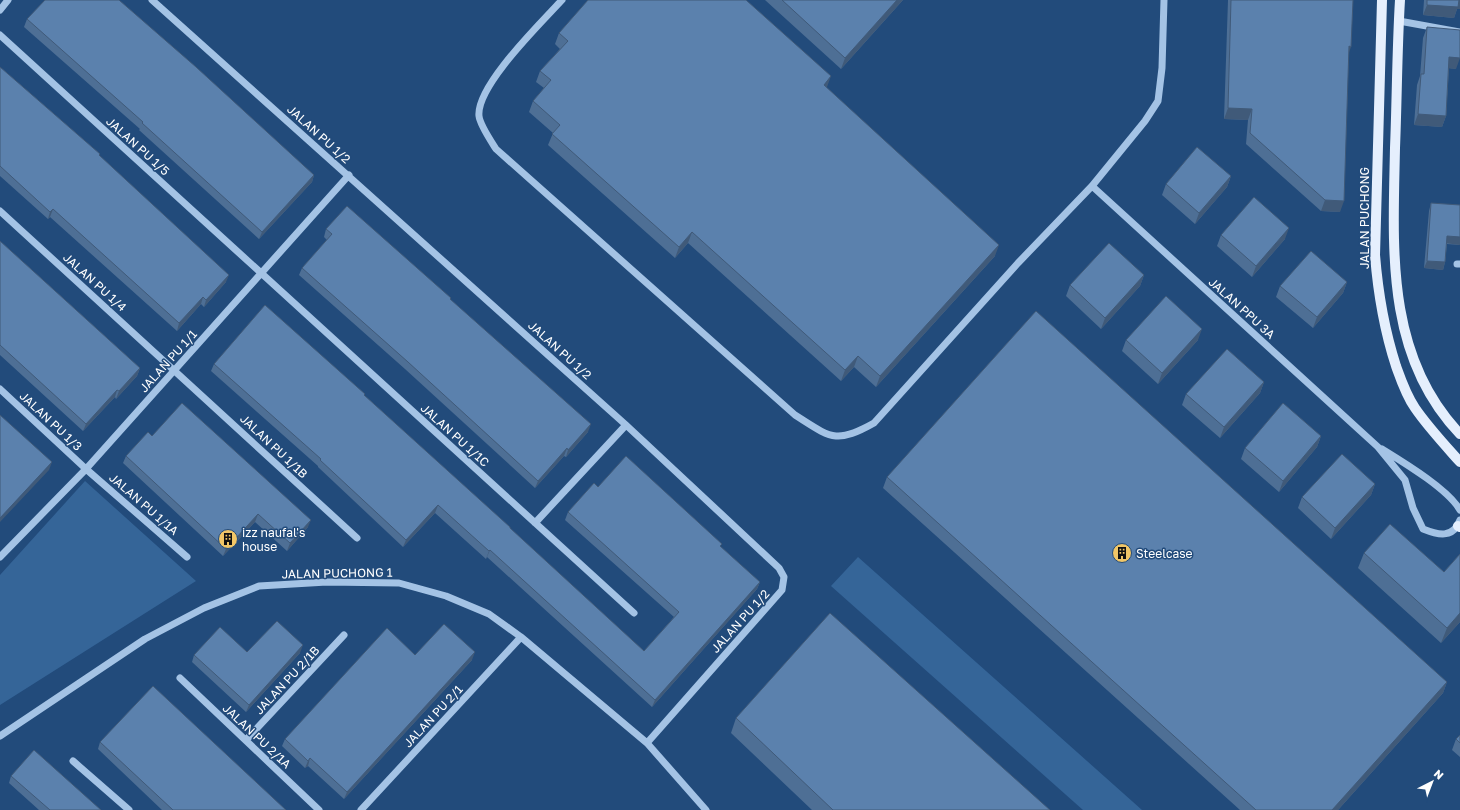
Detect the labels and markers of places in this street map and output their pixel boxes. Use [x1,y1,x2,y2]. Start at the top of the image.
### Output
place label: izz naufal's house [242,525,305,554]
building icon: izz naufal's house [217,528,239,550]
building icon: Steelcase [1111,542,1133,564]
place label: Steelcase [1136,546,1193,561]

